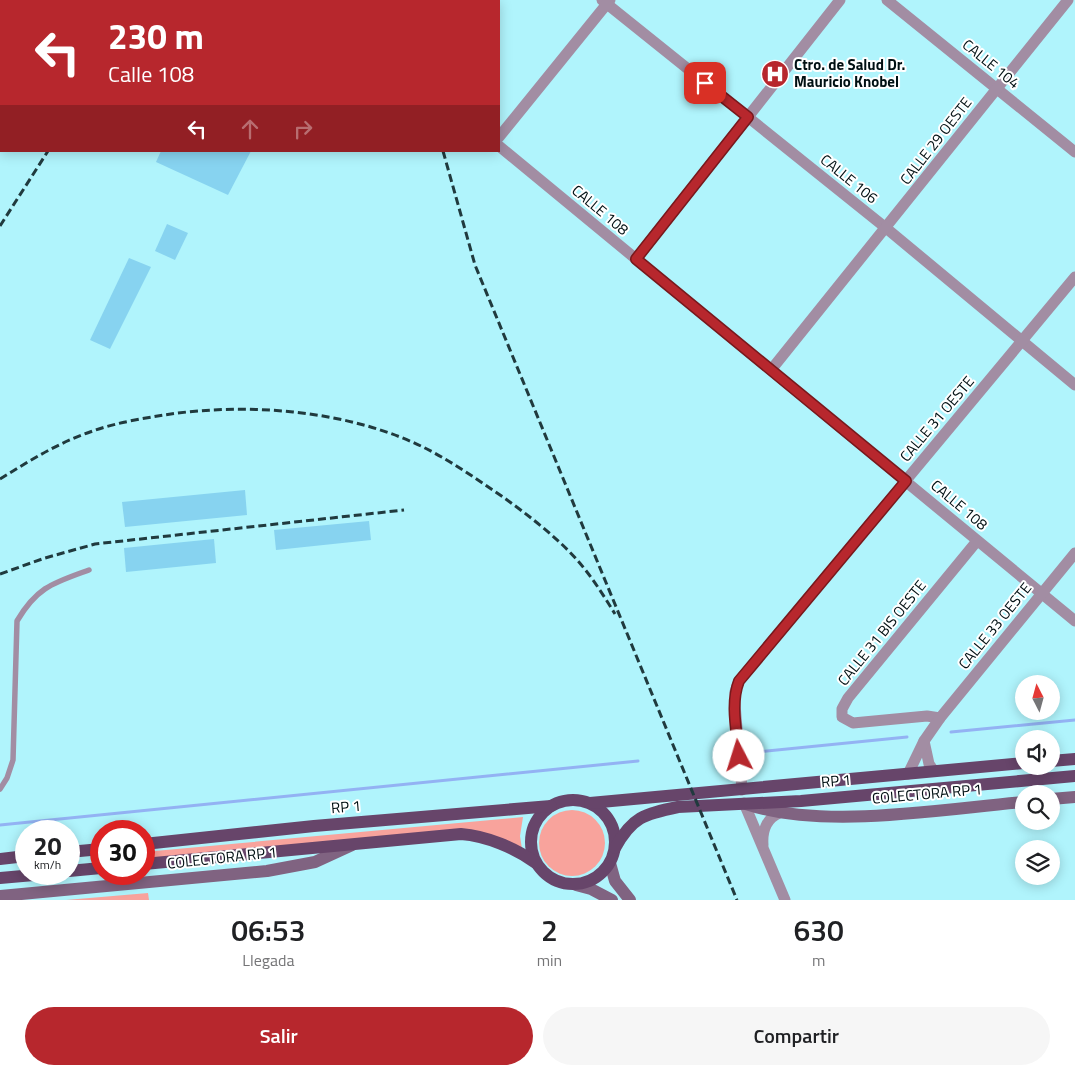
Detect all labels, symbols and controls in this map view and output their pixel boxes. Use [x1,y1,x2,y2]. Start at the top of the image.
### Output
text: 230 m [108,9,204,63]
icon: left [25,20,90,85]
street label: CALLE 104 [958,33,1025,94]
place label: Ctro. de Salud Dr. Mauricio Knobel [794,53,905,93]
text: Calle 108 [108,57,194,91]
hospital icon: Ctro. de Salud Dr. Mauricio Knobel [760,59,790,89]
pin [684,62,726,104]
icon: arrive [691,69,719,97]
street label: CALLE 29 OESTE [894,92,977,189]
icon: left [183,115,211,143]
icon: ahead [236,115,264,143]
icon: right [289,115,317,143]
street label: CALLE 106 [816,148,883,209]
street label: CALLE 108 [567,179,634,240]
street label: CALLE 31 OESTE [894,371,979,467]
street label: CALLE 108 [926,474,993,535]
street label: CALLE 31 BIS OESTE [832,575,931,690]
street label: CALLE 33 OESTE [952,577,1037,674]
north arrow [1015,675,1060,720]
map controls [1015,675,1060,885]
position arrow [712,729,764,781]
button: sound [1015,730,1060,775]
street label: RP 1 [820,768,852,793]
street label: COLECTORA RP 1 [871,777,983,810]
button: search [1015,785,1060,830]
street label: RP 1 [330,794,362,819]
speed limit sign: 30 [90,820,155,885]
text: 20 [33,827,62,865]
street label: COLECTORA RP 1 [166,840,278,875]
button: layers [1015,840,1060,885]
text: km/h [34,855,61,874]
text: 06:53 [231,907,306,953]
text: 2 [541,907,558,953]
text: 630 [793,907,844,953]
text: Llegada [242,948,294,972]
text: min [537,948,562,972]
text: m [812,948,825,972]
button: Salir [25,1007,533,1065]
button: Compartir [543,1007,1050,1065]

